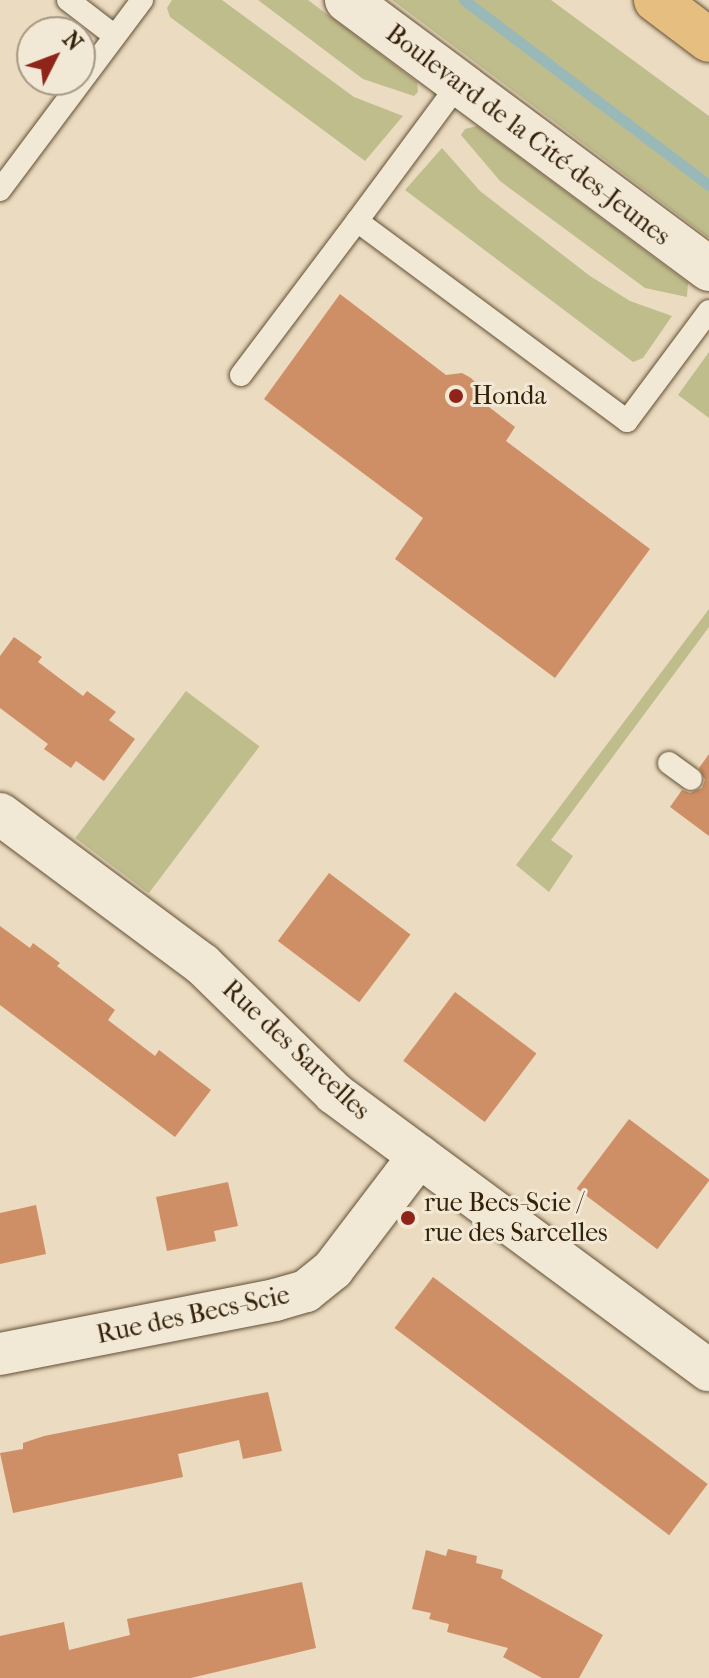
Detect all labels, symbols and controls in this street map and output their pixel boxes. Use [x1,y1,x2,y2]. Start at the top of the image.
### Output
north arrow [16,16,96,96]
street label: Boulevard de la Cité-des-Jeunes [380,18,676,252]
text: N [57,26,88,56]
place label: Honda [472,380,546,412]
marker: Honda [447,387,465,405]
street label: Rue des Sarcelles [216,973,376,1127]
place label: rue Becs-Scie / rue des Sarcelles [424,1187,608,1248]
marker: rue Becs-Scie / rue des Sarcelles [399,1209,417,1227]
street label: Rue des Becs-Scie [94,1279,292,1351]

